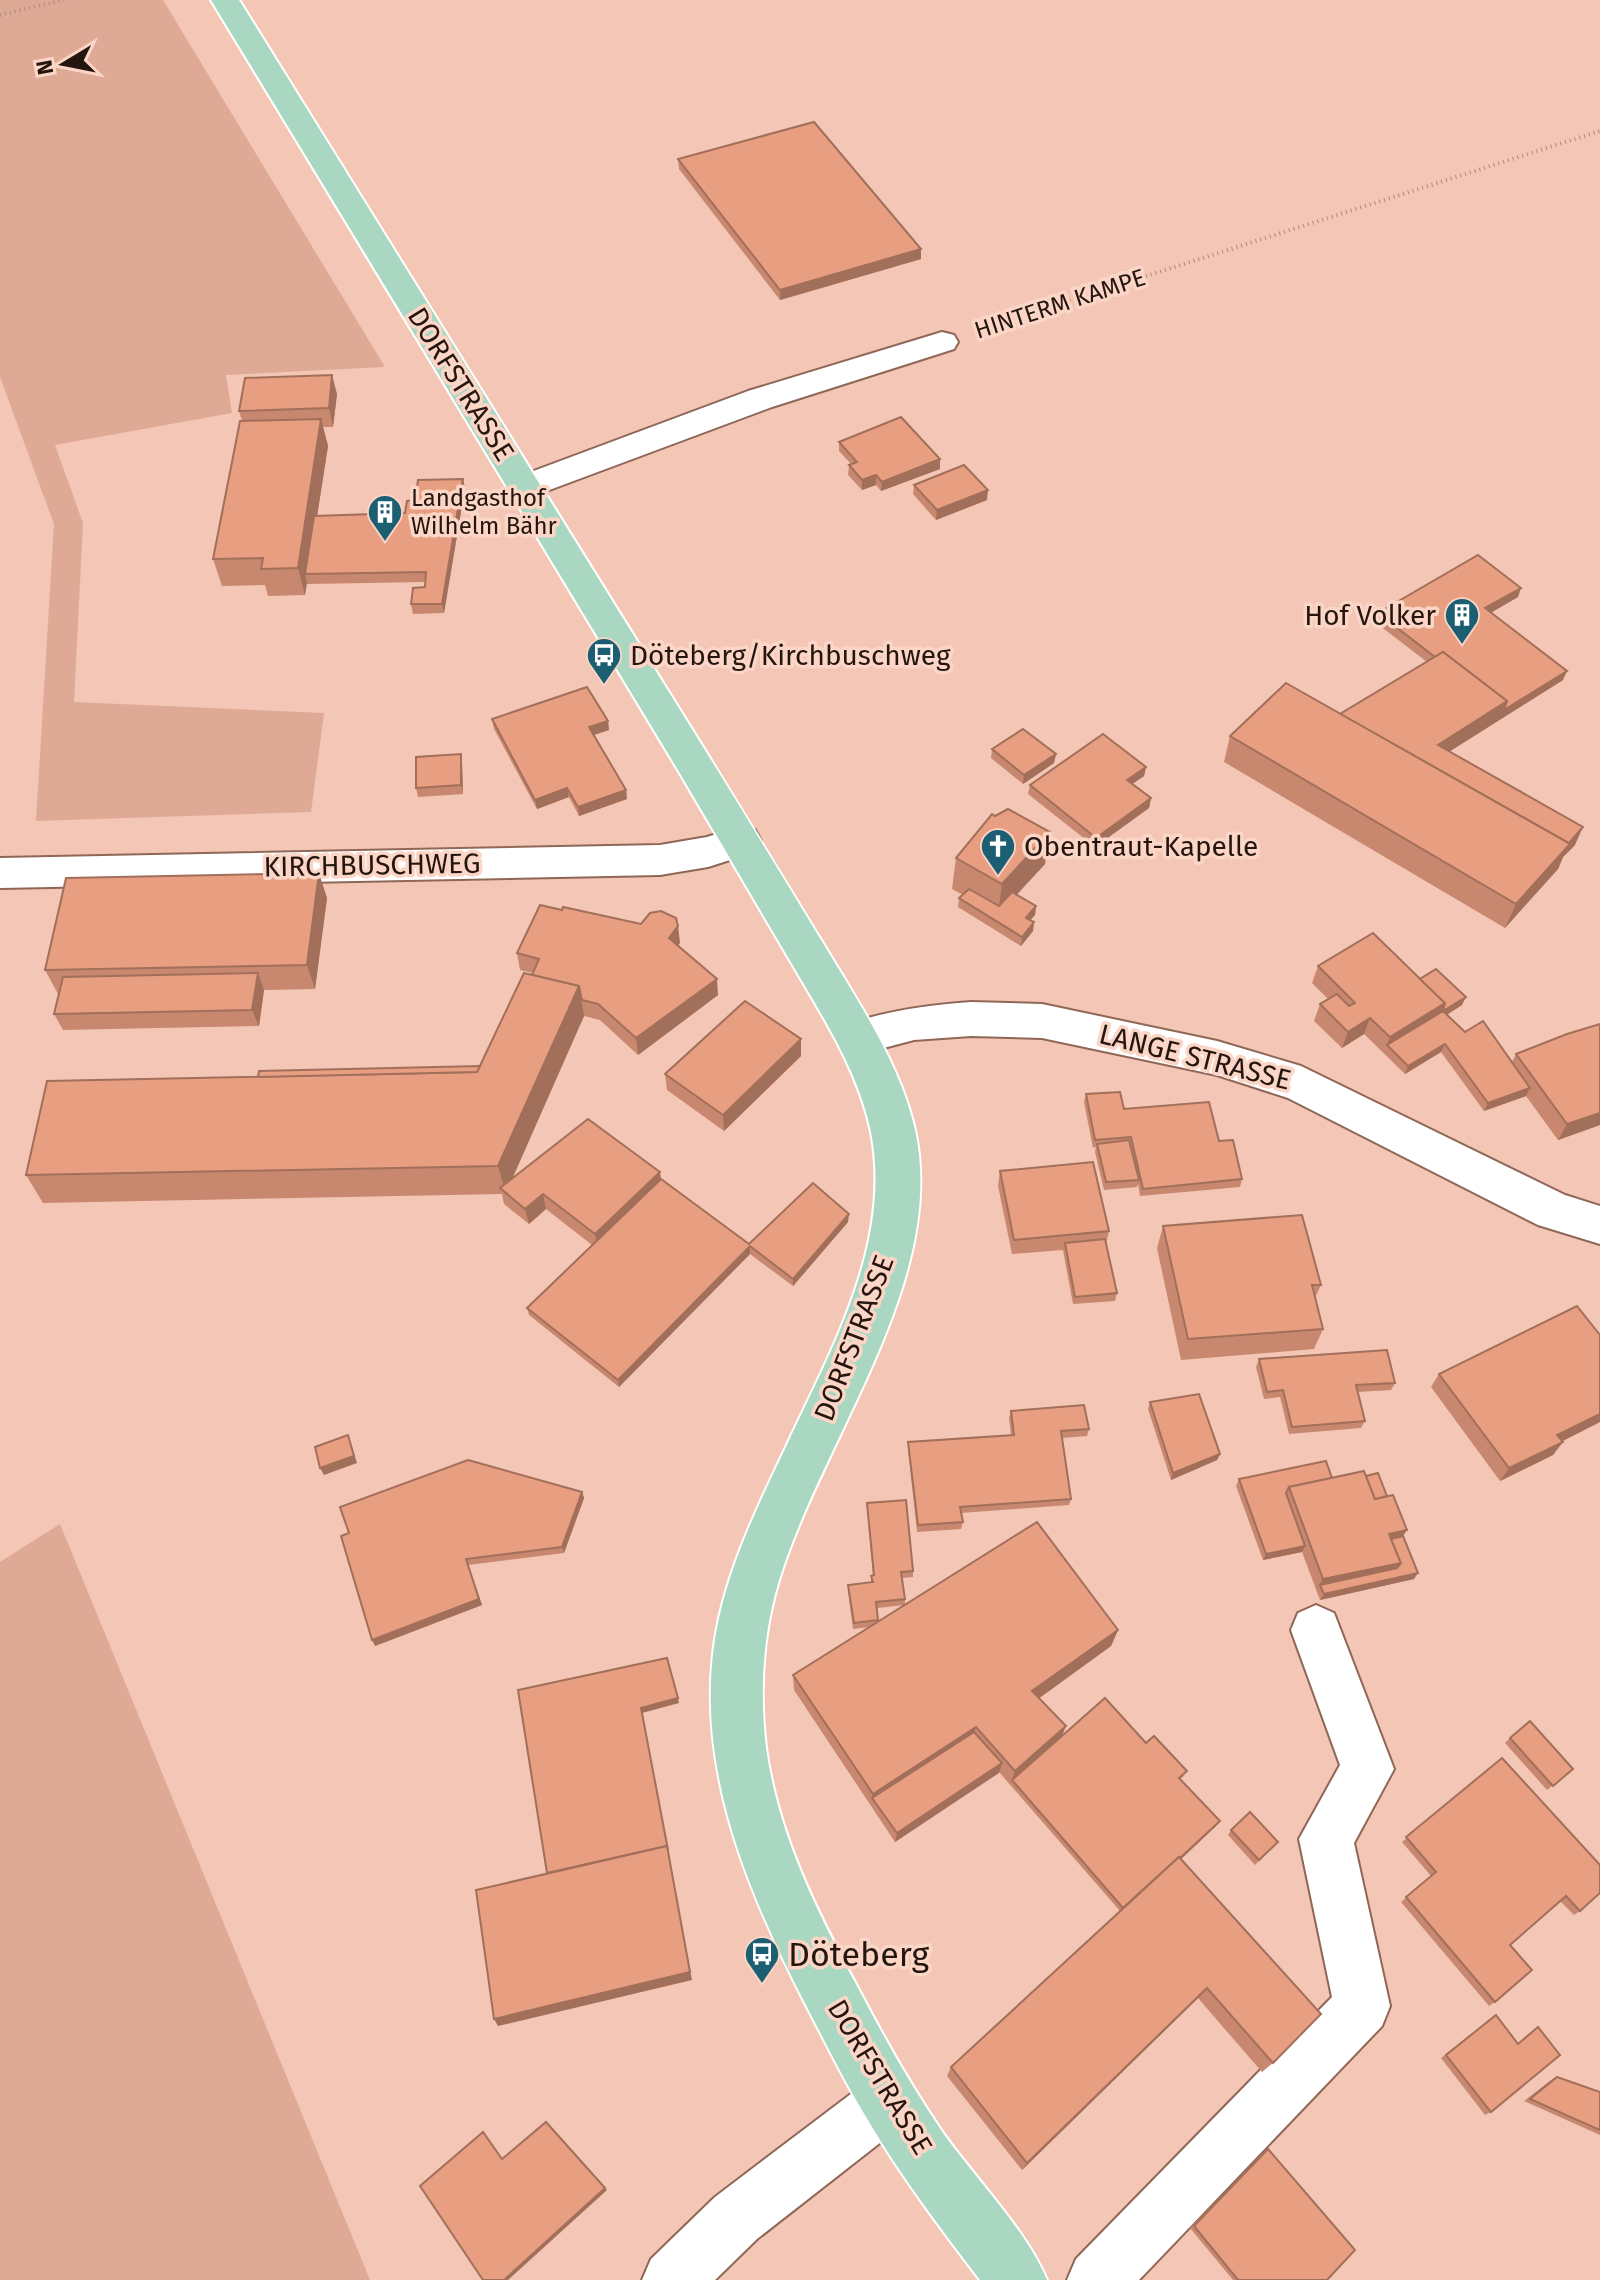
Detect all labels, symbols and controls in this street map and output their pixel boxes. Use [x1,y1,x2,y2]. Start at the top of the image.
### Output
north arrow [24,24,104,104]
text: N [30,58,59,77]
street label: HINTERM KAMPE [971,263,1149,345]
street label: DORFSTRASSE [401,301,521,467]
place label: Landgasthof Wilhelm Bähr [411,484,557,540]
building icon: Landgasthof Wilhelm Bähr [366,493,404,543]
building icon: Hof Volker [1443,596,1481,646]
place label: Hof Volker [1304,599,1436,632]
bus stop icon: Döteberg/Kirchbuschweg [585,636,623,686]
place label: Döteberg/Kirchbuschweg [630,639,951,672]
church icon: Obentraut-Kapelle [979,827,1017,877]
place label: Obentraut-Kapelle [1024,830,1258,863]
street label: KIRCHBUSCHWEG [263,847,481,883]
street label: LANGE STRASSE [1096,1017,1294,1097]
street label: DORFSTRASSE [807,1250,901,1426]
place label: Döteberg [788,1934,929,1975]
bus stop icon: Döteberg [743,1935,781,1985]
street label: DORFSTRASSE [821,1994,939,2160]

